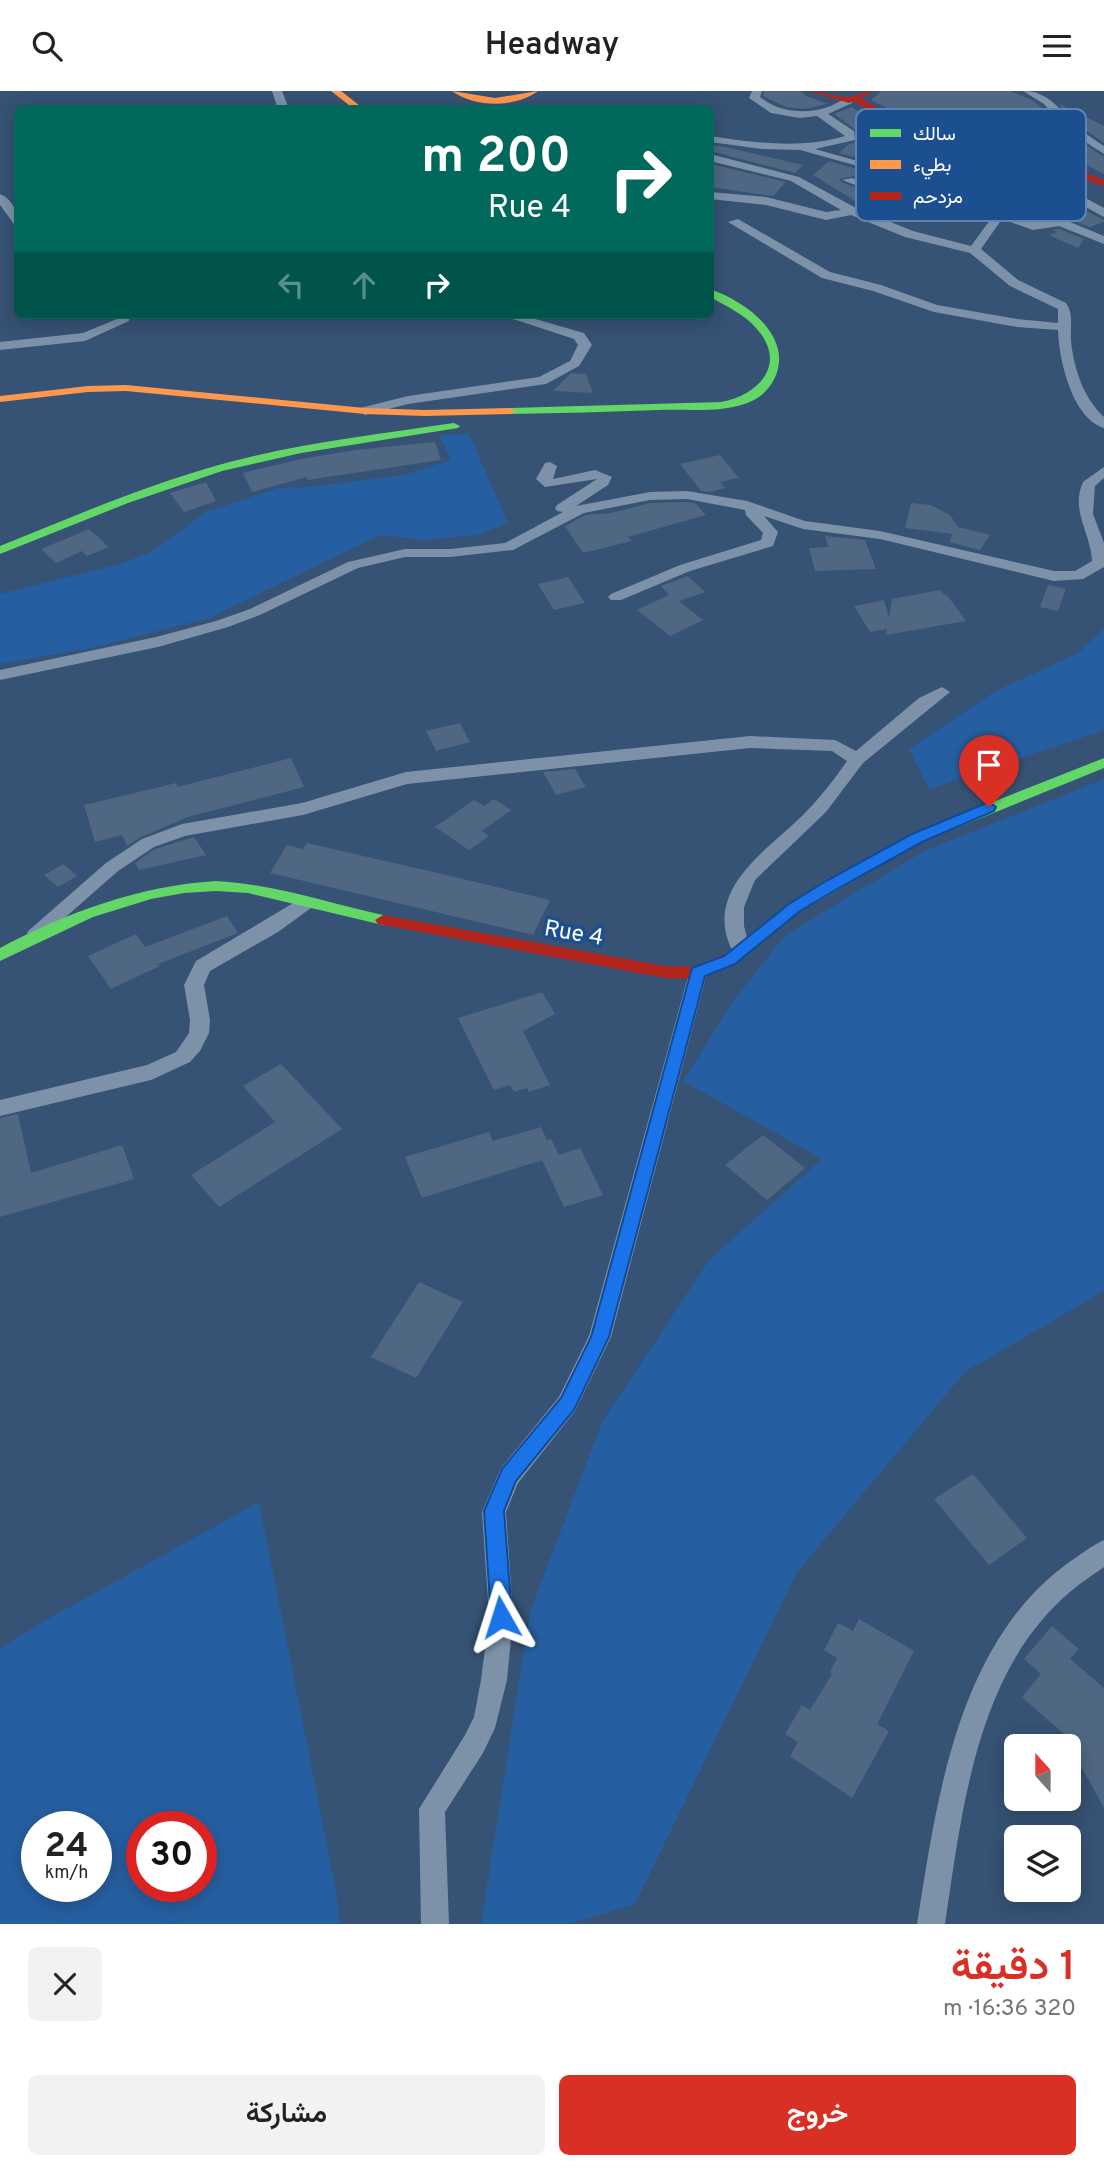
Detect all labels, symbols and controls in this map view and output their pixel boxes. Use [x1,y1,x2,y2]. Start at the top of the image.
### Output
text: Headway [485,26,619,66]
icon: search [28,27,66,65]
icon: menu [1038,27,1076,65]
legend [856,109,1086,221]
text: سالك [913,123,956,147]
text: 200 m [421,128,571,190]
icon: right [595,133,686,224]
text: بطيء [913,154,951,180]
text: مزدحم [913,186,963,210]
text: Rue 4 [488,189,571,229]
icon: left [272,266,310,304]
icon: ahead [345,266,383,304]
icon: right [418,266,456,304]
pin [959,735,1019,807]
icon: arrive [970,746,1008,784]
street label: Rue 4 [542,915,606,954]
position arrow [464,1580,538,1654]
north arrow [1004,1734,1082,1811]
map controls [1004,1734,1081,1902]
speed limit sign: 30 [126,1811,217,1902]
text: 24 [45,1825,88,1869]
button: layers [1004,1825,1081,1902]
text: km/h [45,1862,88,1885]
text: 1 دقيقة [951,1942,1076,1995]
button: close [28,1947,102,2021]
text: 320 m · 16:36 [943,1995,1076,2024]
button: مشاركة [28,2075,545,2155]
button: خروج [559,2075,1076,2155]

